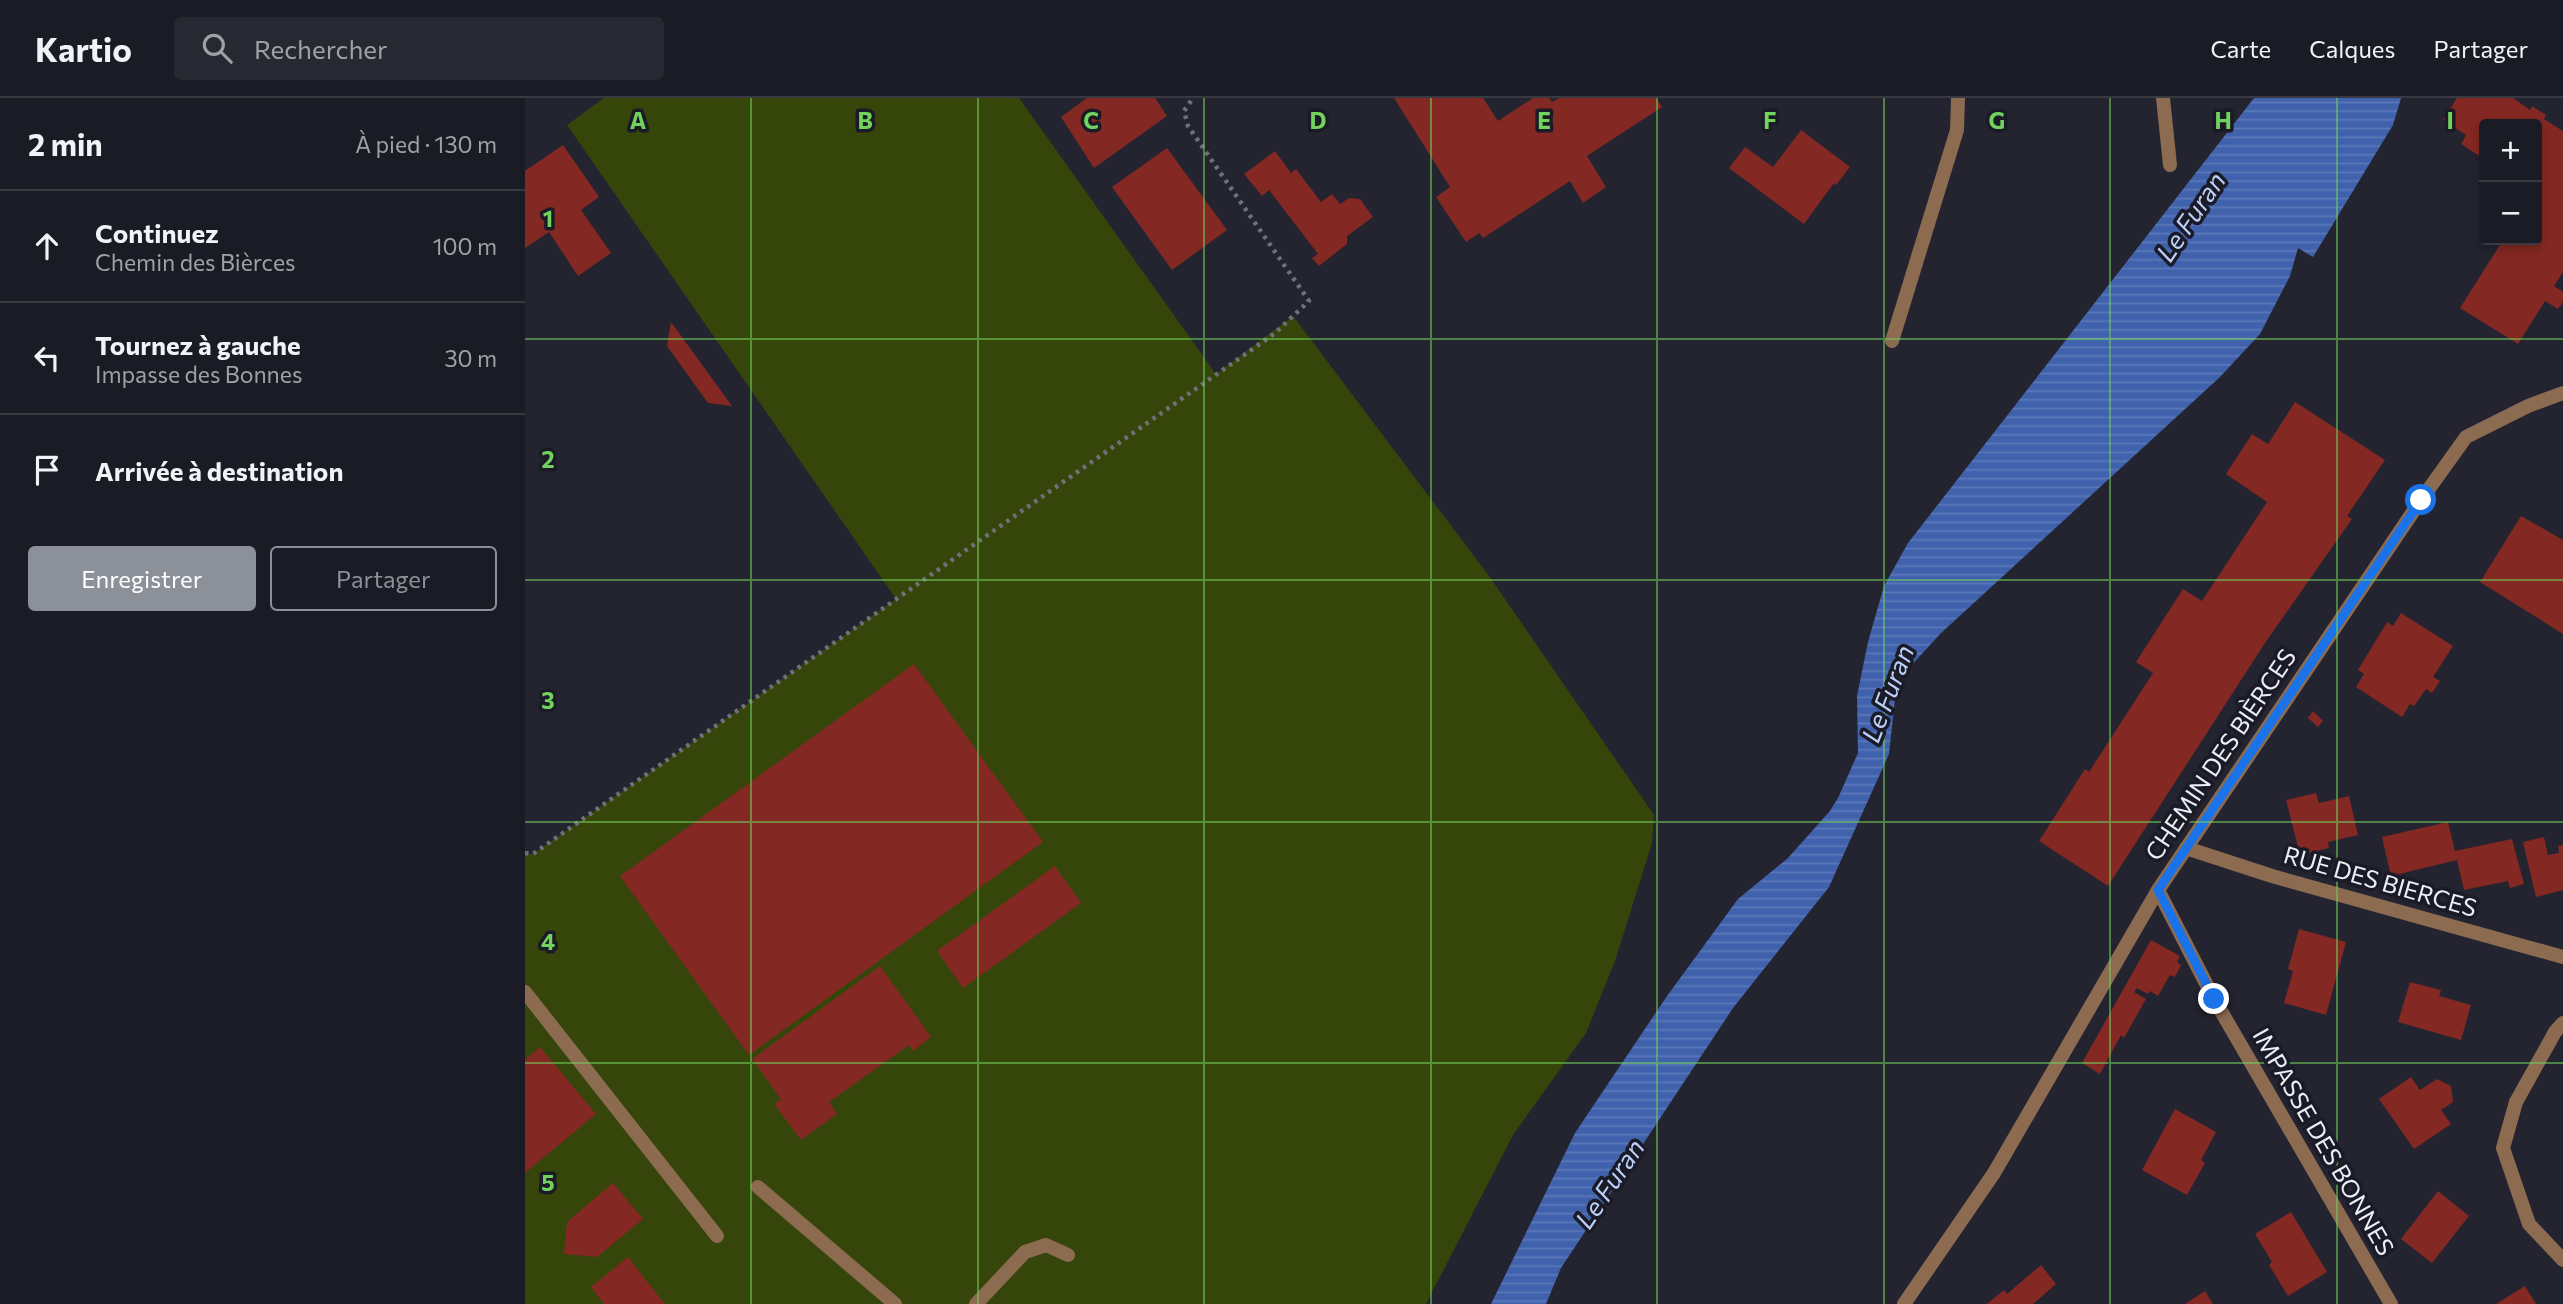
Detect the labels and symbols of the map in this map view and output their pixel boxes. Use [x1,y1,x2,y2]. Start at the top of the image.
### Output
text: A [630,106,647,134]
text: B [857,106,873,134]
text: C [1083,106,1099,134]
text: D [1310,106,1327,134]
text: E [1537,106,1551,134]
text: F [1763,106,1777,134]
text: G [1989,106,2005,134]
text: H [2214,106,2232,134]
text: I [2446,106,2454,134]
water label: Le Furan [2149,166,2231,267]
text: 1 [543,204,553,232]
text: 2 [541,445,555,473]
route start [2405,484,2436,515]
water label: Le Furan [1854,641,1919,746]
street label: CHEMIN DES BIÈRCES [2138,643,2301,865]
text: 3 [541,686,555,714]
street label: RUE DES BIERCES [2281,839,2480,922]
text: 4 [541,927,555,955]
route end [2198,983,2229,1014]
street label: IMPASSE DES BONNES [2247,1023,2401,1260]
water label: Le Furan [1568,1133,1650,1234]
text: 5 [541,1168,555,1196]

